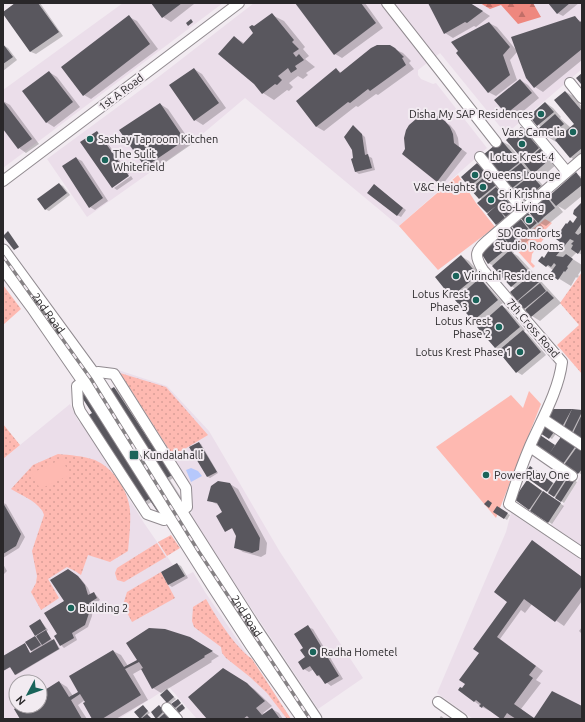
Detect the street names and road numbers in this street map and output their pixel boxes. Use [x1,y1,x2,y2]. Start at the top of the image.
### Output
street label: 1st A Road [96,71,146,113]
street label: 2nd Road [30,291,67,336]
street label: 7th Cross Road [504,296,562,360]
street label: 2nd Road [229,593,264,639]

